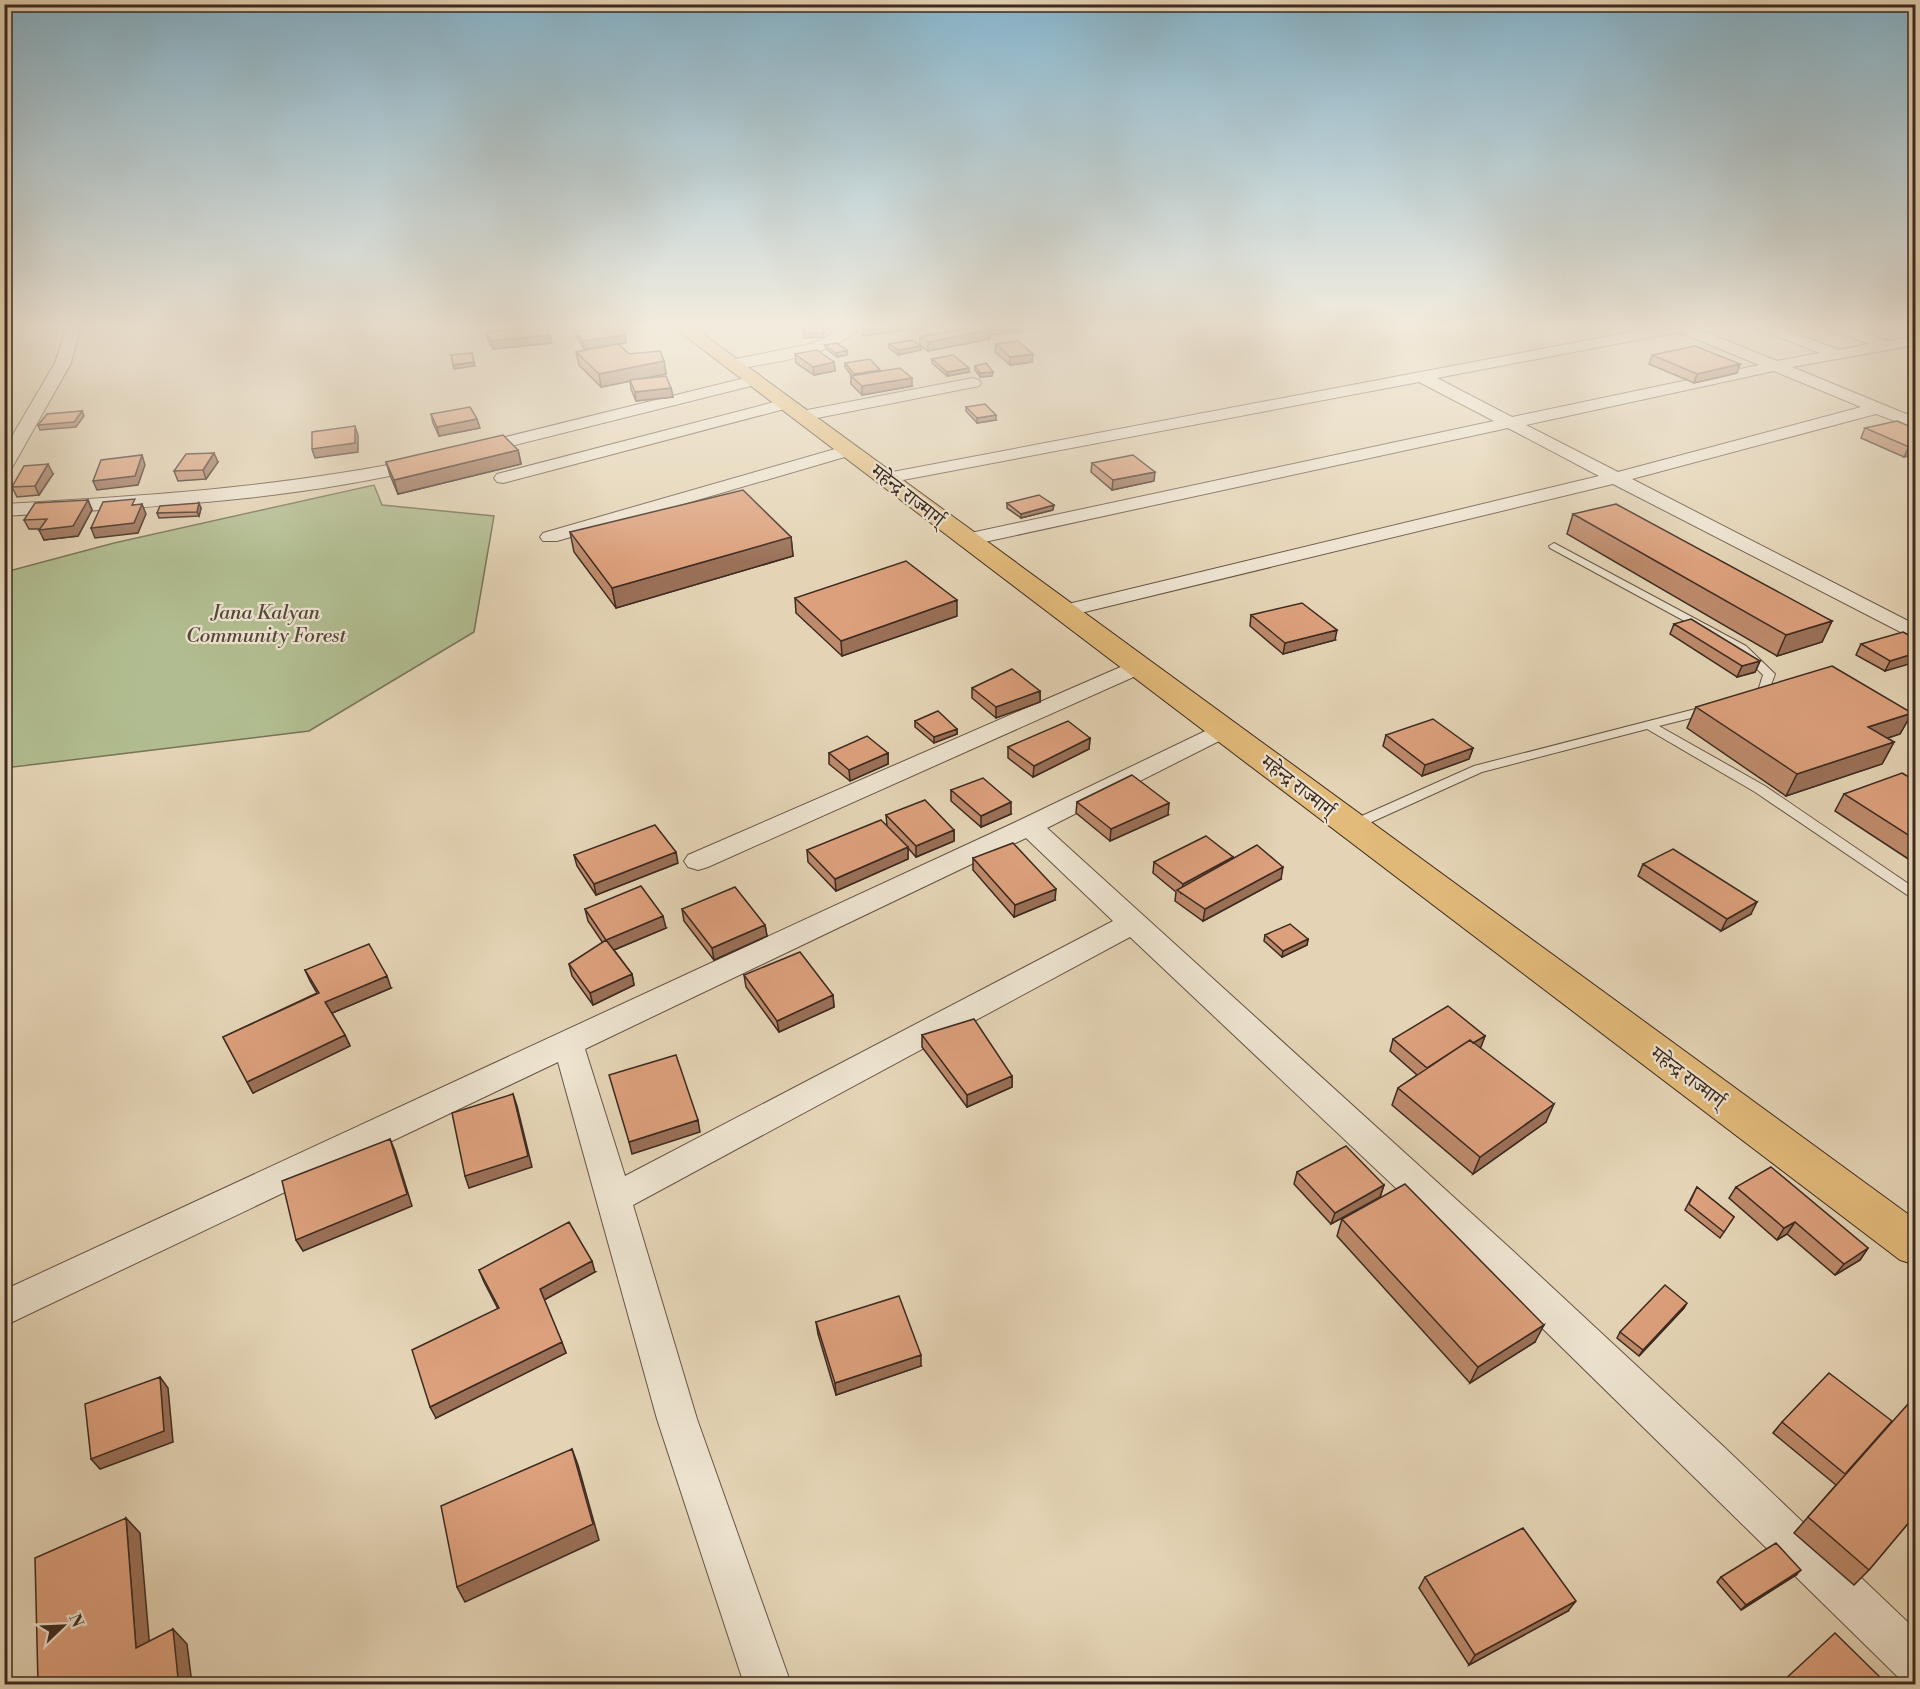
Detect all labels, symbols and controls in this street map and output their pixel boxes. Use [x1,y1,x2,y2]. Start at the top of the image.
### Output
street label: महेन्द्र राज्मार्ग् [864,458,952,535]
park label: Jana Kalyan Community Forest [186,601,346,649]
street label: महेन्द्र राज्मार्ग् [1254,749,1342,826]
street label: महेन्द्र राज्मार्ग् [1644,1041,1733,1116]
north arrow [33,1596,93,1656]
text: N [64,1611,88,1631]

